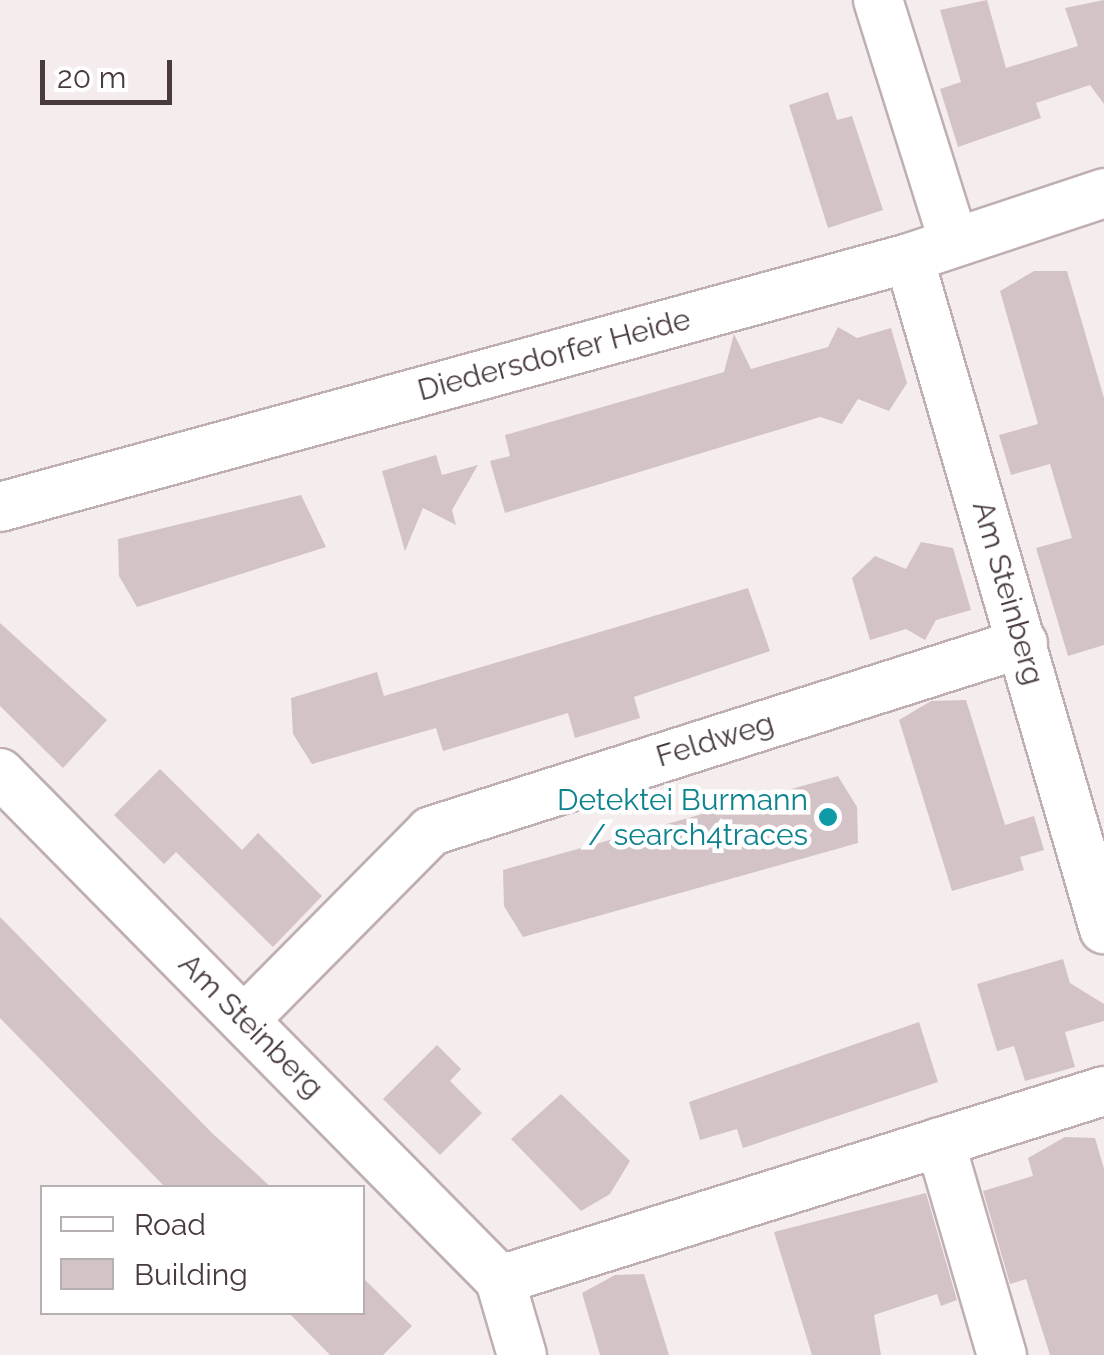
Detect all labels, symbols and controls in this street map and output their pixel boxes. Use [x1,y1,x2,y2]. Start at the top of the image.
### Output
scale bar [45,40,178,102]
text: 20 m [57,60,126,95]
street label: Diedersdorfer Heide [413,301,695,409]
street label: Am Steinberg [965,497,1051,689]
street label: Feldweg [652,705,778,775]
place label: Detektei Burmann / search4traces [557,782,808,852]
marker: Detektei Burmann / search4traces [817,806,839,828]
street label: Am Steinberg [171,946,331,1106]
legend [40,1185,365,1315]
text: Road [134,1207,206,1242]
text: Building [134,1257,248,1292]

